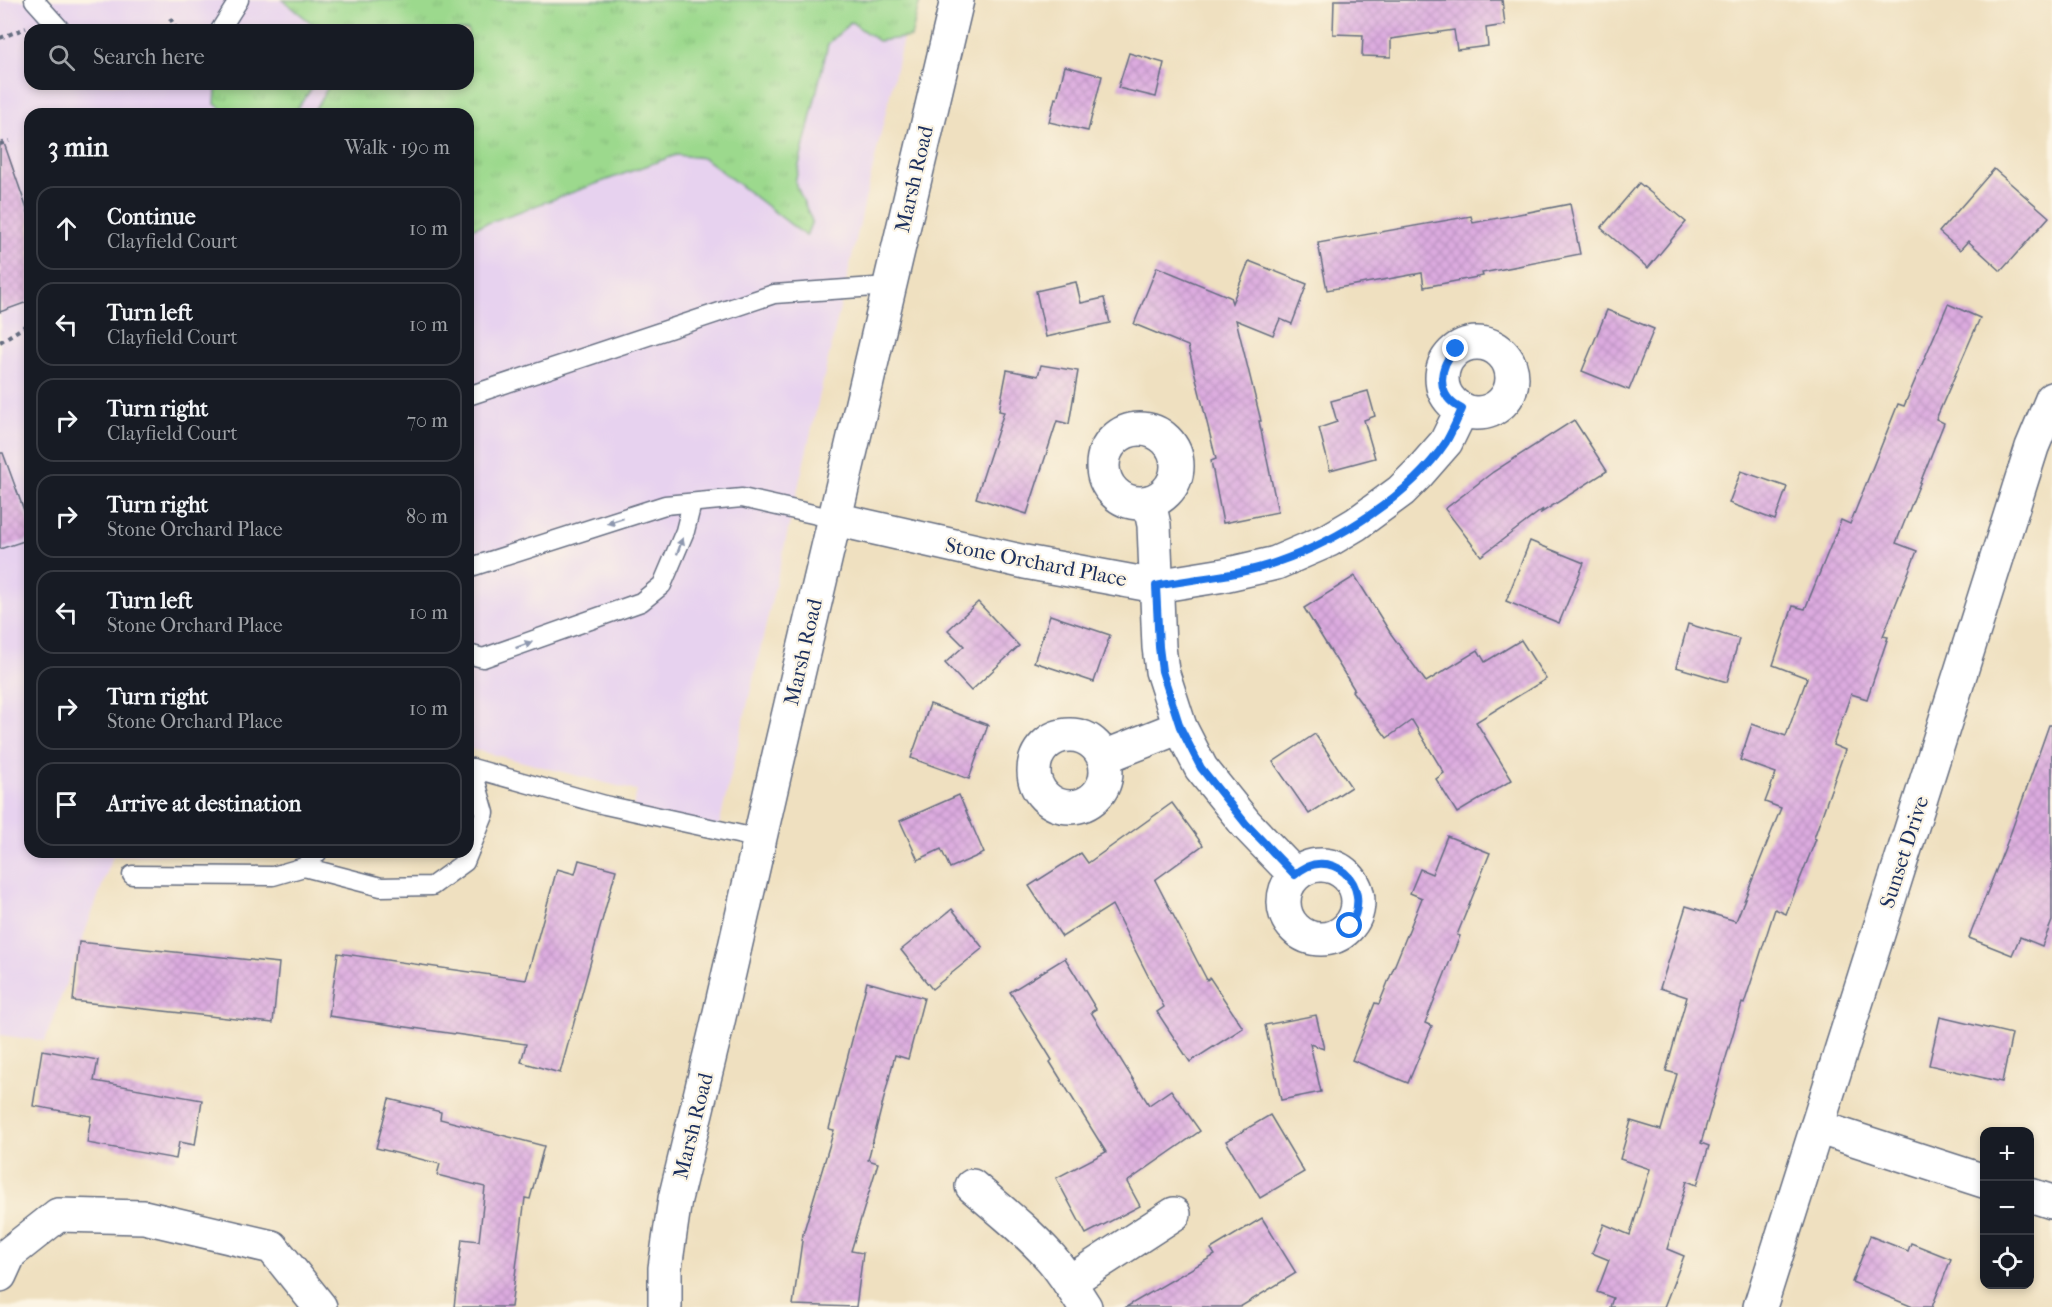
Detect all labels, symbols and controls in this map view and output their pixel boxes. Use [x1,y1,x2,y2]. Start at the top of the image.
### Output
search box [24,24,474,90]
icon: search [45,41,78,74]
text: Search here [93,44,205,70]
street label: Marsh Road [890,123,938,235]
text: 3 min [48,132,109,163]
text: Walk · 190 m [344,136,450,159]
text: Continue [107,204,196,230]
icon: ahead [50,212,83,245]
text: 10 m [409,217,448,240]
text: Clayfield Court [107,230,238,253]
text: Turn left [107,300,193,326]
icon: left [50,308,83,341]
text: 10 m [409,313,448,336]
text: Clayfield Court [107,326,238,349]
route end [1442,335,1468,361]
text: Turn right [107,396,208,422]
icon: right [50,404,83,437]
text: 70 m [406,409,448,432]
text: Clayfield Court [107,422,238,445]
text: Turn right [107,492,208,518]
icon: right [50,500,83,533]
text: 80 m [406,505,448,528]
one-way arrow [606,517,624,526]
text: Stone Orchard Place [107,518,283,541]
street label: Stone Orchard Place [943,533,1129,591]
one-way arrow [675,537,685,555]
text: Turn left [107,588,193,614]
icon: left [50,596,83,629]
street label: Marsh Road [779,596,827,708]
text: 10 m [409,601,448,624]
text: Stone Orchard Place [107,614,283,637]
one-way arrow [515,639,533,649]
text: Turn right [107,684,208,710]
icon: right [50,692,83,725]
text: 10 m [409,697,448,720]
text: Stone Orchard Place [107,710,283,733]
icon: arrive [50,788,83,821]
text: Arrive at destination [107,791,301,817]
street label: Sunset Drive [1875,793,1933,911]
route start [1336,912,1362,938]
street label: Marsh Road [668,1070,718,1182]
map controls [1980,1127,2034,1289]
button: + [1980,1127,2034,1181]
button: − [1980,1181,2034,1235]
button: locate [1980,1235,2034,1289]

